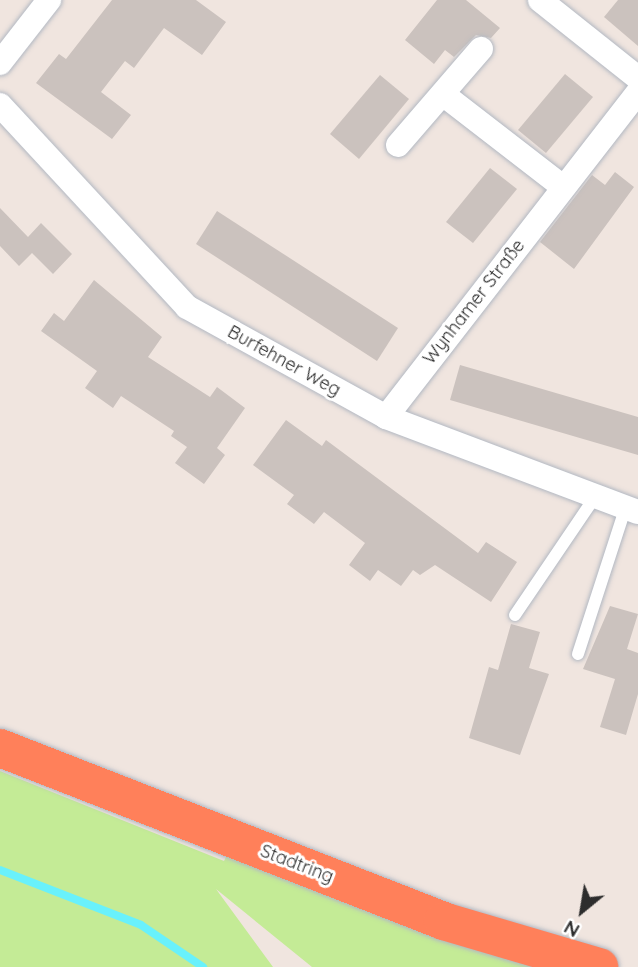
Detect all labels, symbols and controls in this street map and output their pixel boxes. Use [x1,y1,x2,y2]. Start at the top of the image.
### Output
street label: Wynhamer Straße [419,235,529,369]
street label: Burfehner Weg [224,321,344,401]
street label: Stadtring [257,840,337,888]
north arrow [547,876,617,946]
text: N [559,915,584,943]

